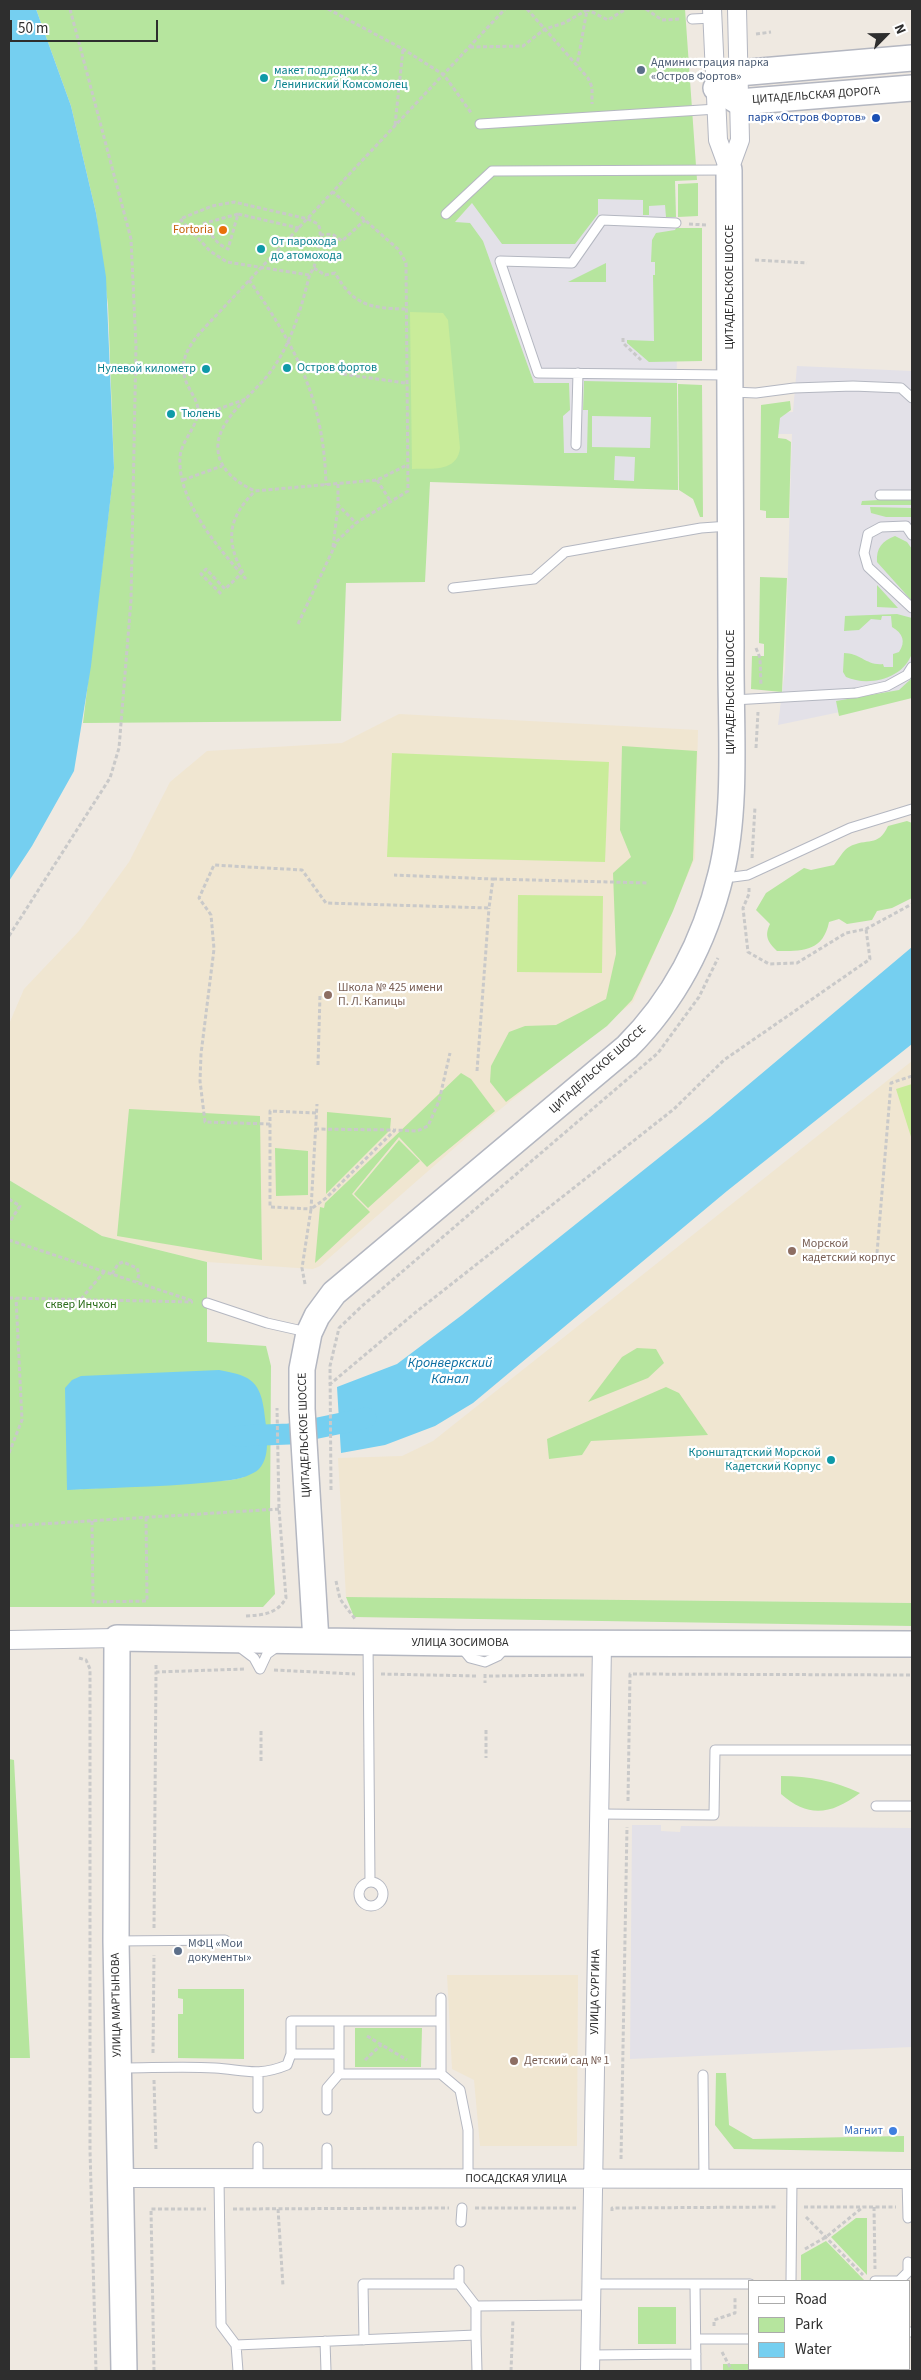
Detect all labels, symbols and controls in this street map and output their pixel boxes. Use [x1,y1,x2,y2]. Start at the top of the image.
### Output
scale bar [12,10,160,42]
north arrow [861,10,911,60]
text: 50 m [18,18,48,39]
text: N [889,21,911,37]
place label: Администрация парка «Остров Фортов» [651,56,769,84]
place label: макет подлодки К-3 Лениниский Комсомолец [274,64,408,92]
marker: Администрация парка «Остров Фортов» [635,64,647,76]
marker: макет подлодки К-3 Лениниский Комсомолец [258,72,270,84]
street label: ЦИТАДЕЛЬСКАЯ ДОРОГА [752,84,880,108]
place label: парк «Остров Фортов» [748,111,866,125]
marker: парк «Остров Фортов» [870,112,882,124]
place label: Fortoria [173,223,213,237]
marker: Fortoria [217,224,229,236]
street label: ЦИТАДЕЛЬСКОЕ ШОССЕ [723,224,737,350]
place label: От парохода до атомохода [271,235,342,263]
marker: От парохода до атомохода [255,243,267,255]
place label: Остров фортов [297,361,377,375]
place label: Нулевой километр [97,362,196,376]
marker: Остров фортов [281,362,293,374]
marker: Нулевой километр [200,363,212,375]
place label: Тюлень [181,407,221,421]
marker: Тюлень [165,408,177,420]
street label: ЦИТАДЕЛЬСКОЕ ШОССЕ [724,629,738,755]
place label: Школа № 425 имени П. Л. Капицы [338,981,443,1009]
marker: Школа № 425 имени П. Л. Капицы [322,989,334,1001]
street label: ЦИТАДЕЛЬСКОЕ ШОССЕ [547,1023,649,1117]
place label: Морской кадетский корпус [802,1237,895,1265]
marker: Морской кадетский корпус [786,1245,798,1257]
park label: сквер Инчхон [45,1298,117,1312]
water label: Кронверкский Канал [408,1356,492,1388]
street label: ЦИТАДЕЛЬСКОЕ ШОССЕ [296,1372,314,1498]
place label: Кронштадтский Морской Кадетский Корпус [689,1446,821,1474]
marker: Кронштадтский Морской Кадетский Корпус [825,1454,837,1466]
street label: УЛИЦА ЗОСИМОВА [411,1636,509,1650]
place label: МФЦ «Мои документы» [188,1937,251,1965]
marker: МФЦ «Мои документы» [172,1945,184,1957]
street label: УЛИЦА СУРГИНА [588,1949,604,2035]
street label: УЛИЦА МАРТЫНОВА [109,1953,125,2057]
place label: Детский сад № 1 [524,2054,610,2068]
marker: Детский сад № 1 [508,2055,520,2067]
place label: Магнит [844,2124,883,2138]
marker: Магнит [887,2125,899,2137]
street label: ПОСАДСКАЯ УЛИЦА [465,2172,567,2186]
legend [748,2280,911,2370]
text: Road [795,2289,827,2310]
text: Park [795,2314,823,2335]
text: Water [795,2339,831,2360]

